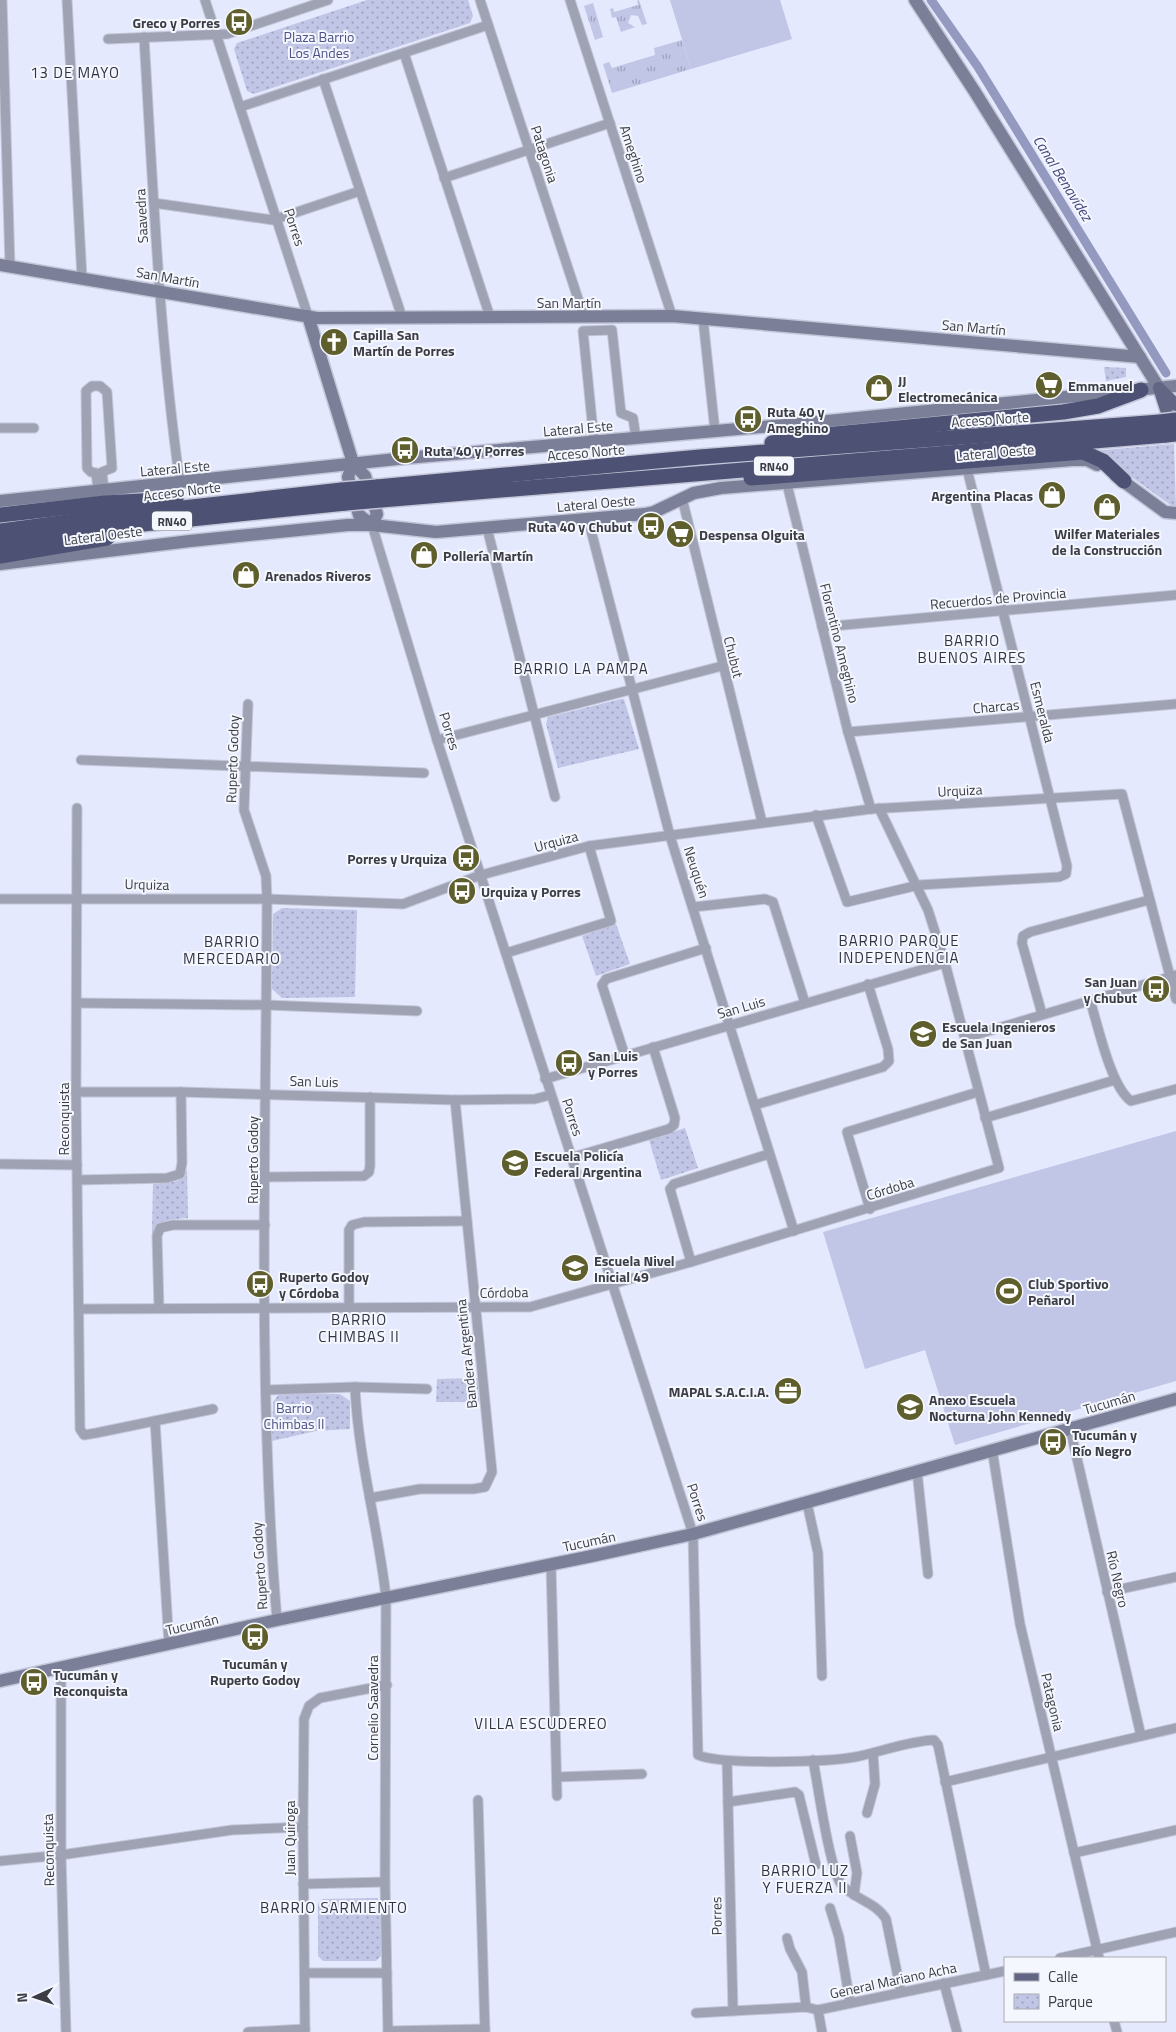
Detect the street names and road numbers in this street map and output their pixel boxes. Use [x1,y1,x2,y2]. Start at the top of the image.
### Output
street label: Ameghino [615,122,653,186]
street label: Patagonia [526,123,564,185]
street label: Saavedra [129,188,153,244]
street label: Porres [279,205,311,249]
street label: San Martín [135,261,201,293]
street label: San Martín [537,292,601,313]
street label: San Martín [941,314,1007,340]
street label: Acceso Norte [950,406,1030,432]
street label: Lateral Este [542,414,614,442]
street label: Acceso Norte [546,438,626,466]
street label: Lateral Oeste [955,438,1035,466]
street label: Lateral Este [139,454,211,482]
road number: RN40 [754,456,794,476]
street label: Acceso Norte [142,476,222,506]
street label: Lateral Oeste [556,489,636,517]
road number: RN40 [152,512,192,530]
street label: Lateral Oeste [63,520,143,550]
street label: Florentino Ameghino [815,581,865,705]
street label: Recuerdos de Provincia [929,582,1067,614]
street label: Chubut [719,634,749,680]
street label: Esmeralda [1025,679,1061,745]
street label: Charcas [972,694,1020,718]
street label: Porres [434,709,466,753]
street label: Ruperto Godoy [220,714,244,803]
street label: Urquiza [937,778,983,802]
street label: Urquiza [532,825,580,857]
street label: Neuquén [679,843,715,901]
street label: Urquiza [124,873,170,895]
street label: San Luis [715,990,767,1024]
street label: San Luis [289,1070,339,1092]
street label: Reconquista [53,1083,74,1155]
street label: Porres [557,1095,589,1139]
street label: Ruperto Godoy [242,1116,263,1204]
street label: Córdoba [864,1171,916,1205]
street label: Córdoba [479,1281,529,1303]
street label: Bandera Argentina [450,1298,482,1410]
street label: Tucumán [1080,1385,1138,1419]
street label: Porres [682,1480,714,1524]
street label: Ruperto Godoy [245,1521,273,1611]
street label: Tucumán [561,1525,617,1557]
street label: Río Negro [1101,1548,1135,1610]
street label: Tucumán [164,1608,220,1640]
street label: Cornelio Saavedra [362,1655,383,1761]
street label: Patagonia [1036,1671,1070,1733]
street label: Juan Quiroga [279,1800,300,1876]
street label: Reconquista [37,1813,59,1887]
street label: Porres [705,1896,727,1936]
street label: General Mariano Acha [828,1956,958,2004]

